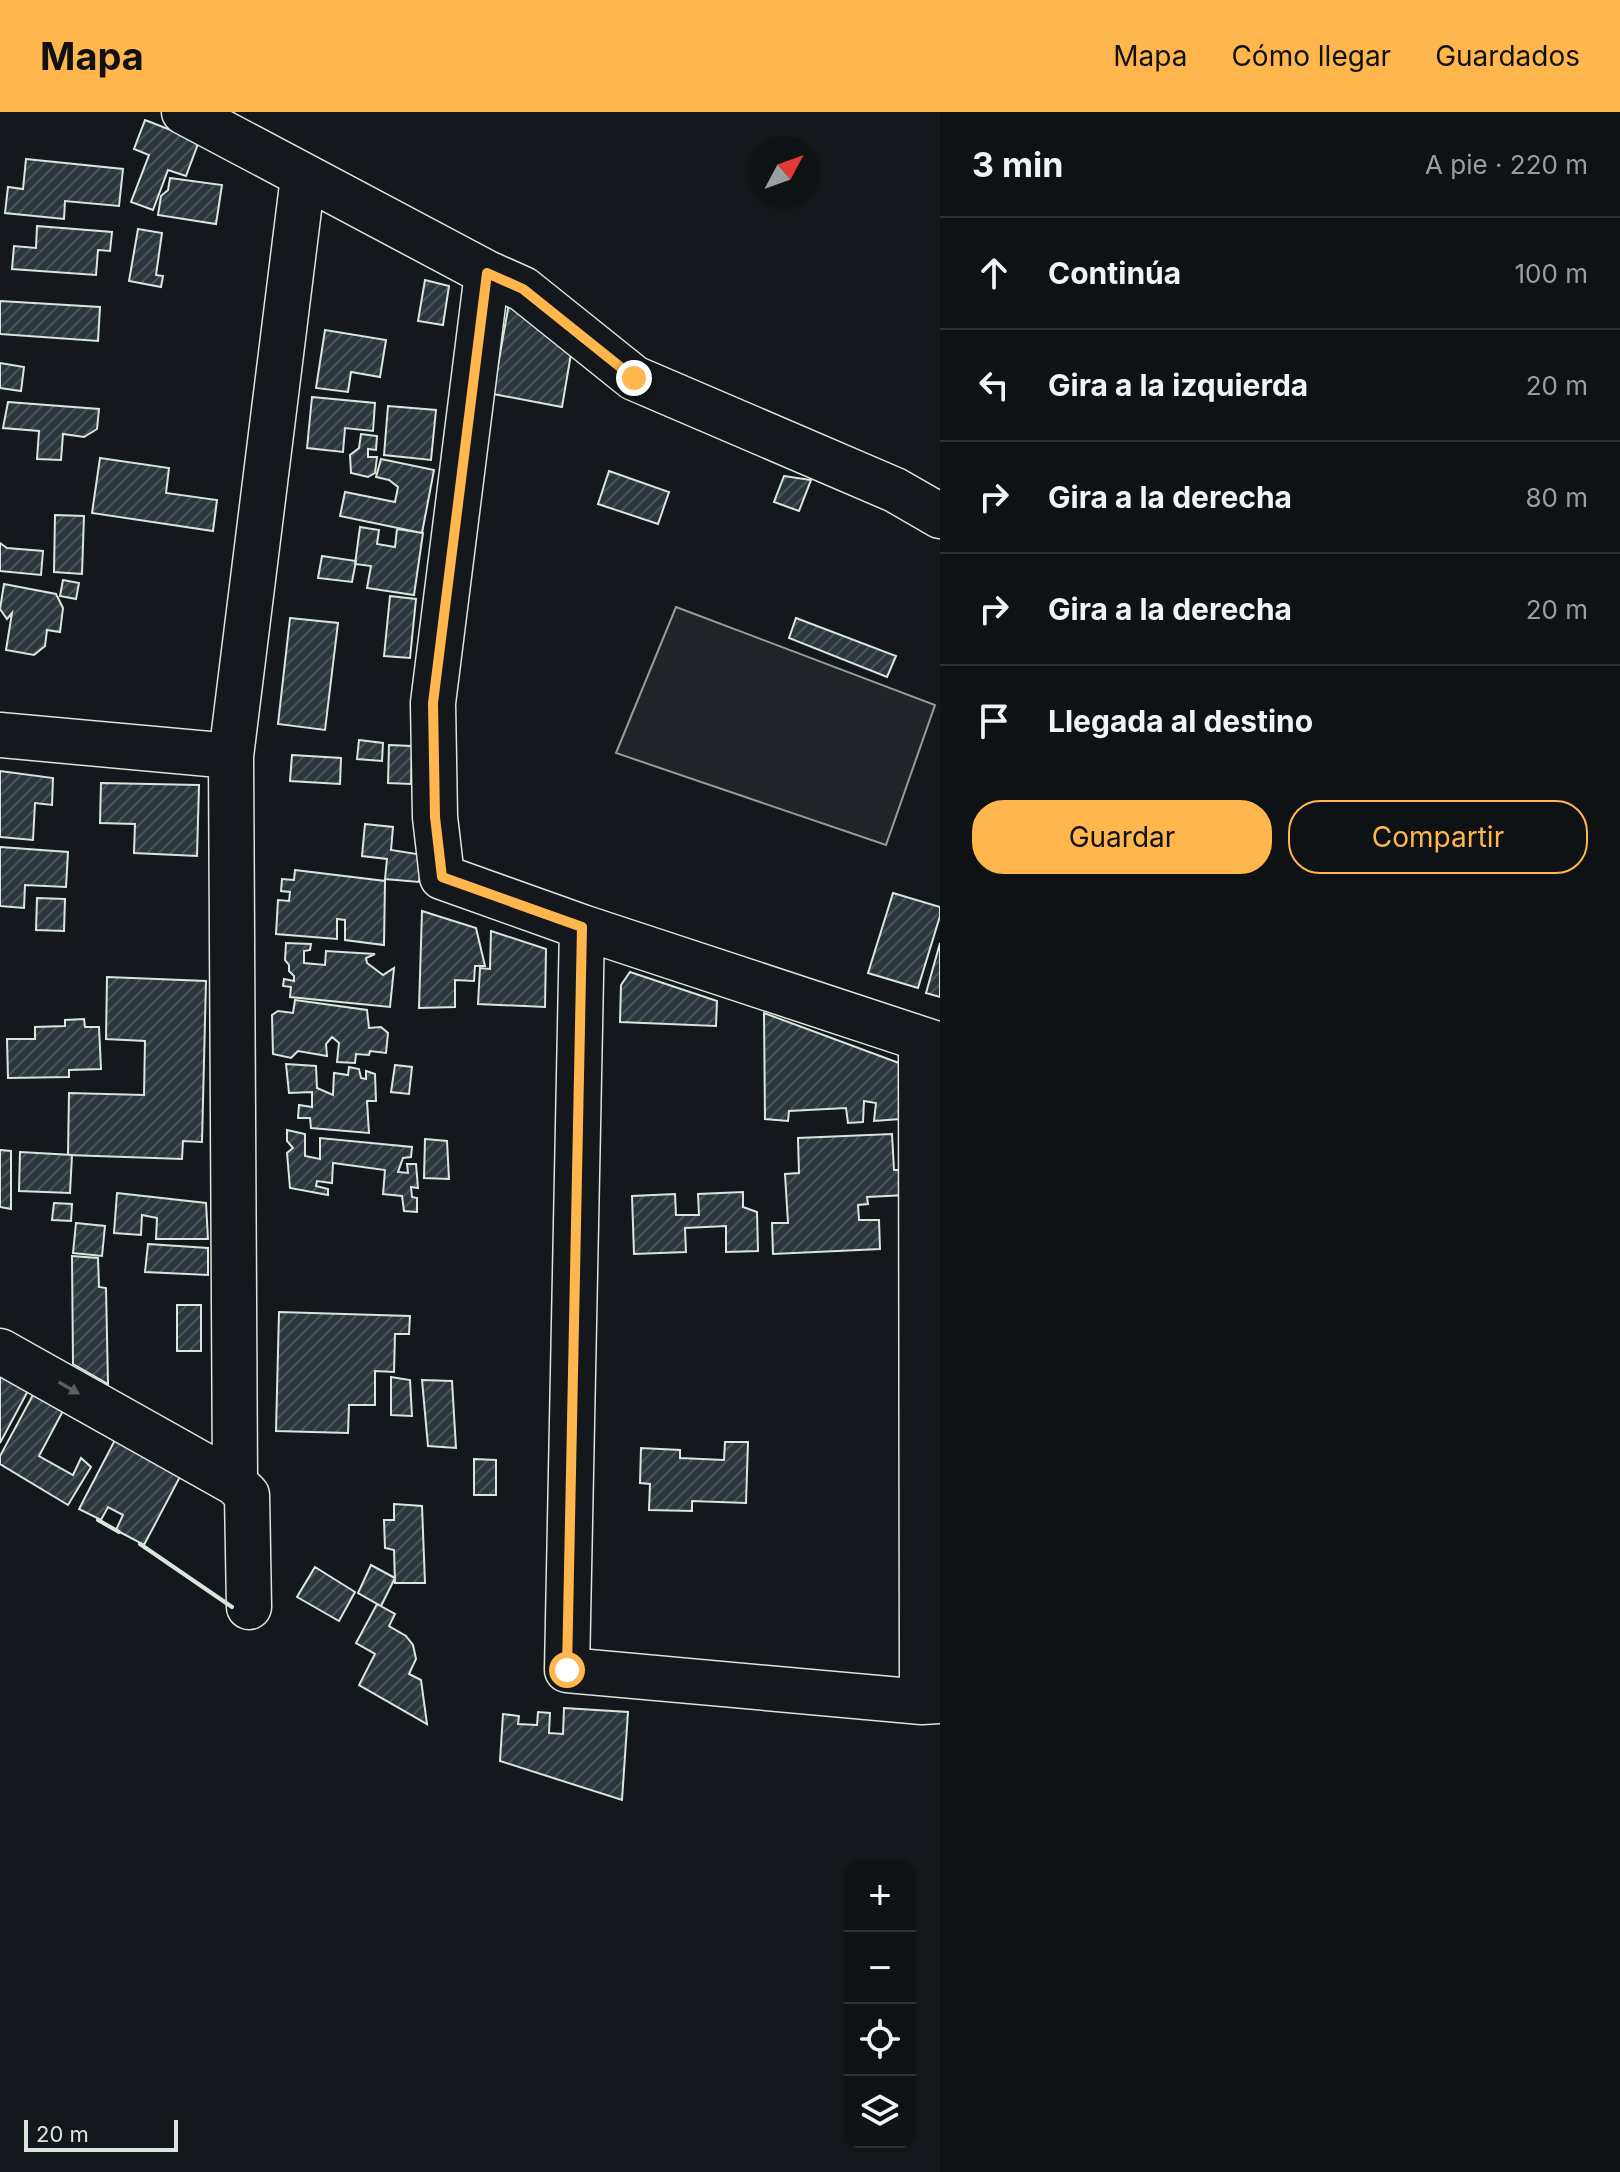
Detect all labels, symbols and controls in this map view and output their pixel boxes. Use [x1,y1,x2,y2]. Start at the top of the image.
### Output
text: Mapa [40,33,144,79]
text: Mapa [1113,39,1187,73]
text: Cómo llegar [1231,39,1391,73]
text: Guardados [1435,39,1580,73]
north arrow [748,136,820,208]
text: 3 min [972,144,1063,185]
text: A pie · 220 m [1425,149,1588,180]
icon: ahead [972,251,1016,295]
text: Continúa [1048,255,1181,291]
text: 100 m [1515,258,1588,289]
route end [616,360,652,396]
icon: left [972,363,1016,407]
text: Gira a la izquierda [1048,367,1308,403]
text: 20 m [1526,370,1588,401]
icon: right [972,475,1016,519]
text: Gira a la derecha [1048,479,1292,515]
text: 80 m [1525,482,1588,513]
icon: right [972,587,1016,631]
text: Gira a la derecha [1048,591,1292,627]
text: 20 m [1526,594,1588,625]
icon: arrive [972,699,1016,743]
text: Llegada al destino [1048,703,1313,739]
button: Guardar [972,800,1272,874]
button: Compartir [1288,800,1588,874]
one-way arrow [58,1381,80,1395]
route start [549,1652,585,1688]
map controls [844,1860,916,2148]
button: + [844,1860,916,1932]
button: − [844,1932,916,2004]
button: locate [844,2004,916,2076]
button: layers [844,2076,916,2148]
scale bar [24,2116,178,2152]
text: 20 m [36,2121,89,2147]

